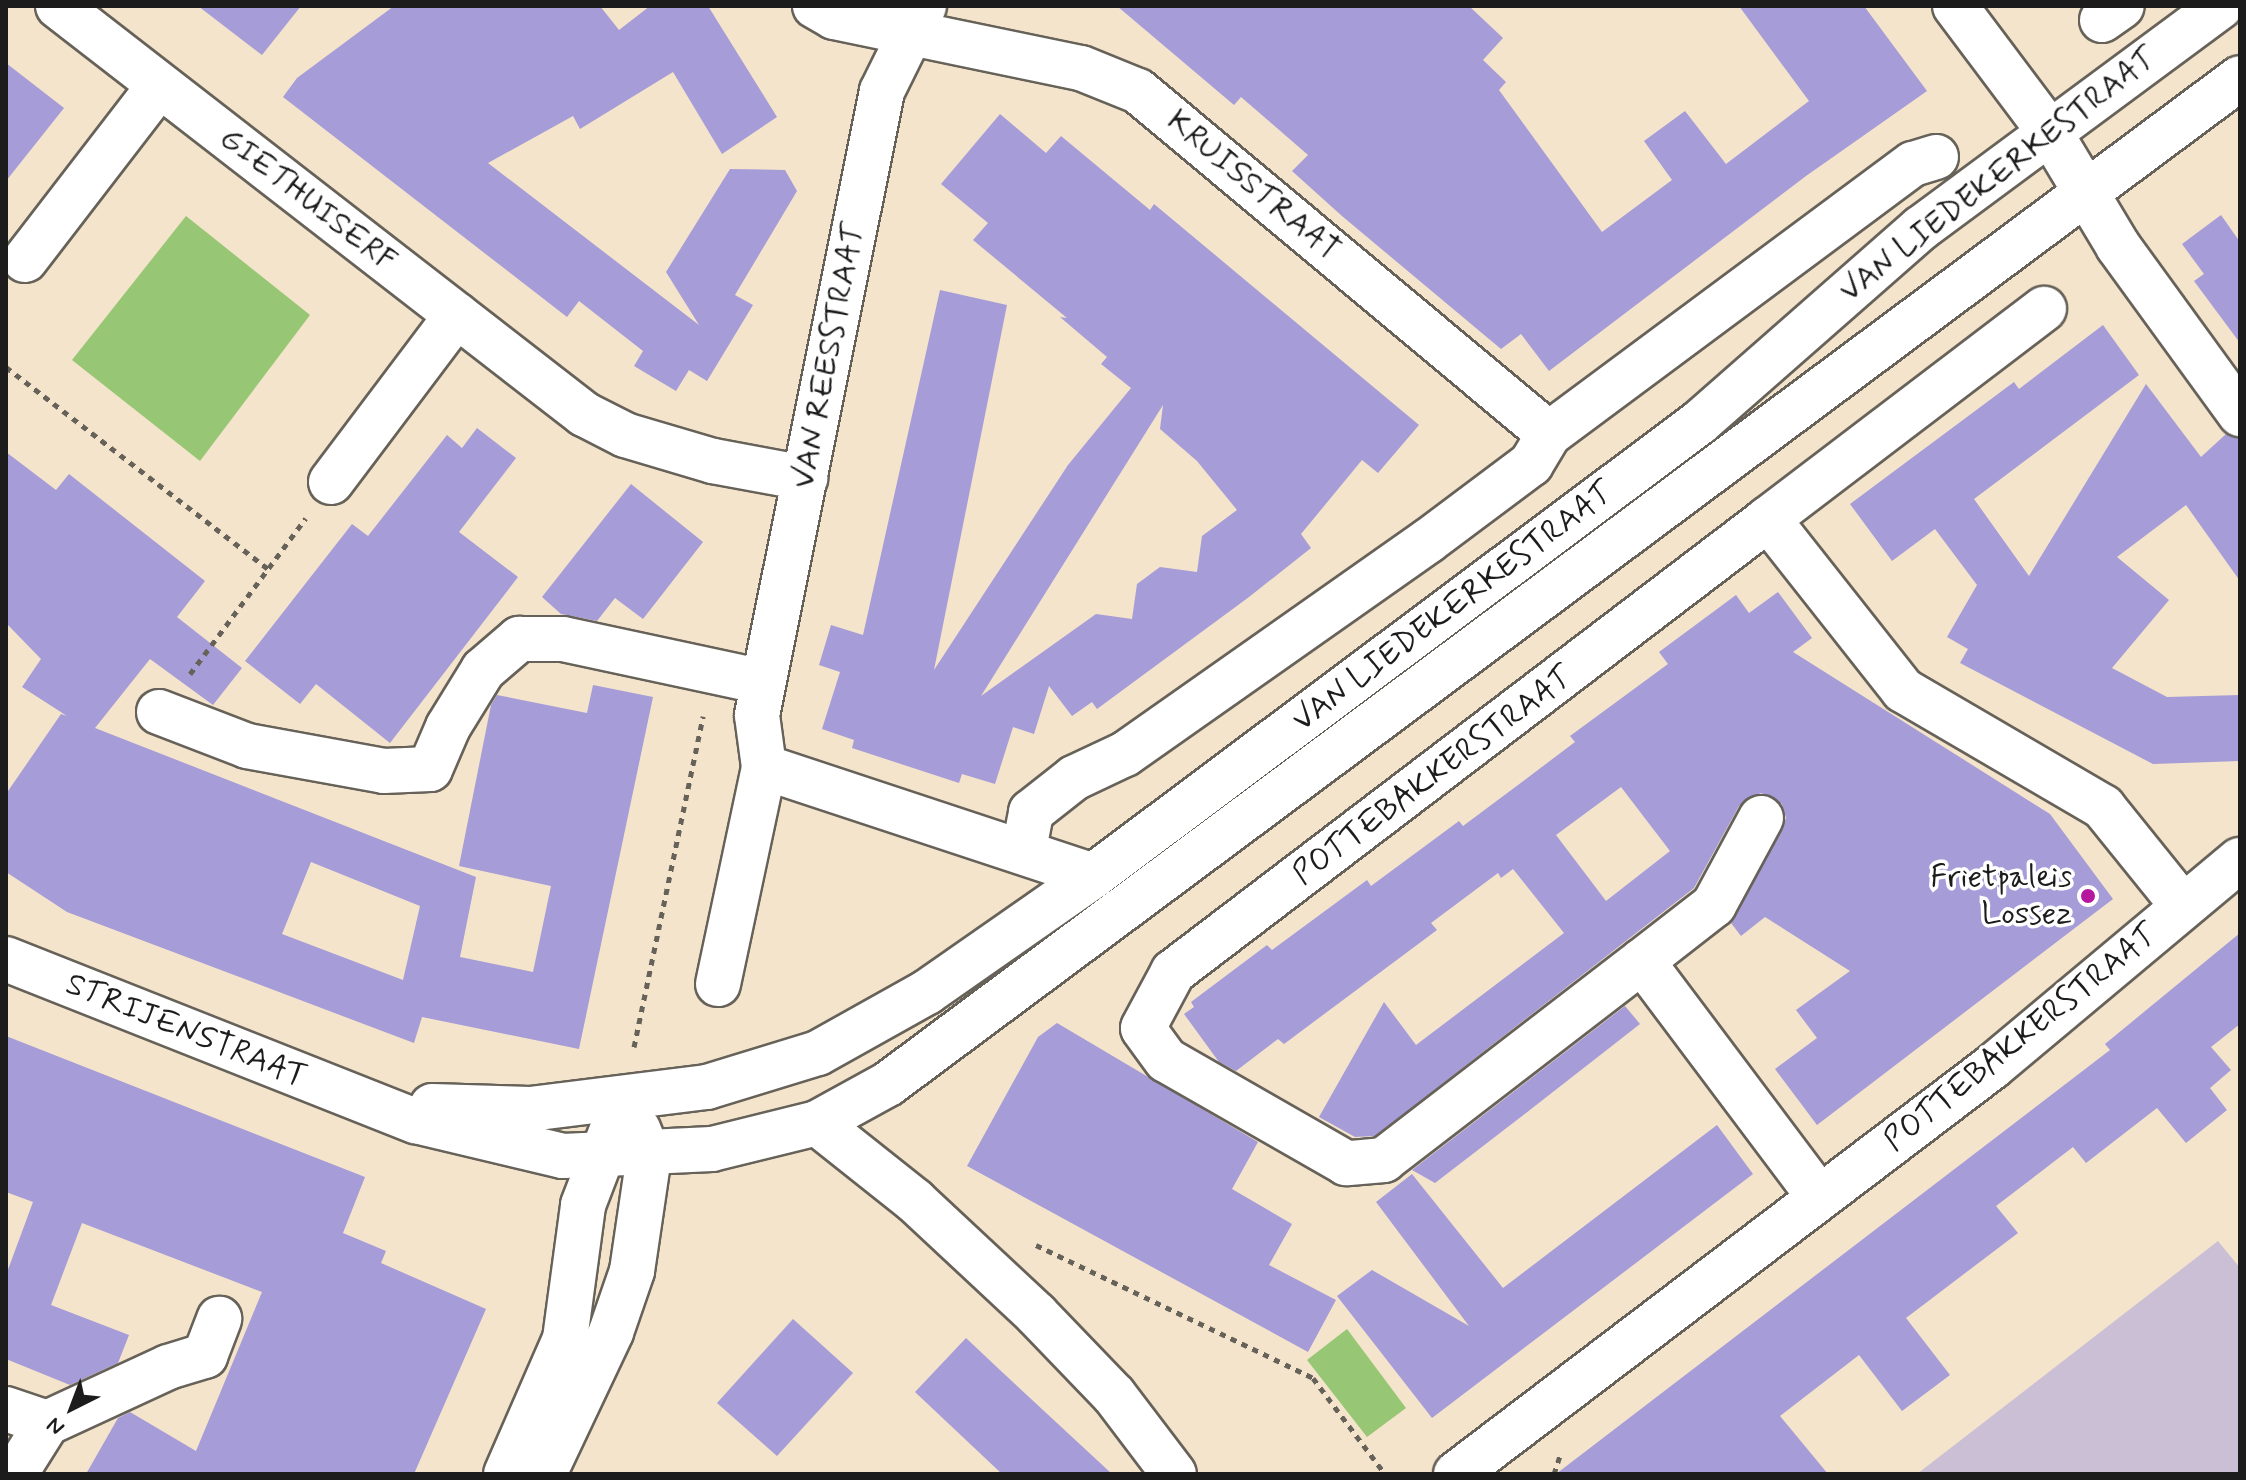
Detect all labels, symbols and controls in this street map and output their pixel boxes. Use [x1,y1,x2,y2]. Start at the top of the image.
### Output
street label: VAN LIEDEKERKESTRAAT [1834,41,2162,309]
street label: KRUISSTRAAT [1158,102,1348,270]
street label: GIETHUISERF [212,119,404,281]
street label: VAN REESSTRAAT [785,223,873,489]
street label: VAN LIEDEKERKESTRAAT [1287,476,1619,738]
street label: POTTEBAKKERSTRAAT [1285,658,1581,894]
place label: Frietpaleis Lossez [1930,859,2072,934]
marker: Frietpaleis Lossez [2079,887,2097,905]
street label: POTTEBAKKERSTRAAT [1877,916,2165,1160]
street label: STRIJENSTRAAT [60,965,312,1097]
north arrow [32,1368,112,1448]
text: N [41,1411,71,1441]

